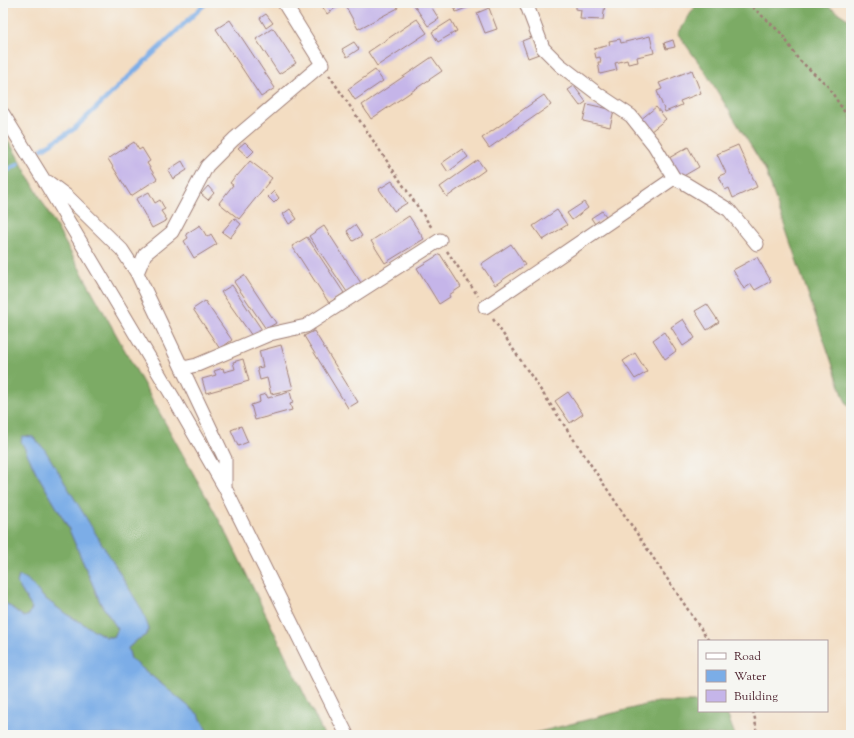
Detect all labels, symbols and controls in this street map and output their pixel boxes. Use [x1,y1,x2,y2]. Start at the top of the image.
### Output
legend [698,640,828,712]
text: Road [734,648,761,666]
text: Water [734,668,767,686]
text: Building [734,688,778,706]

